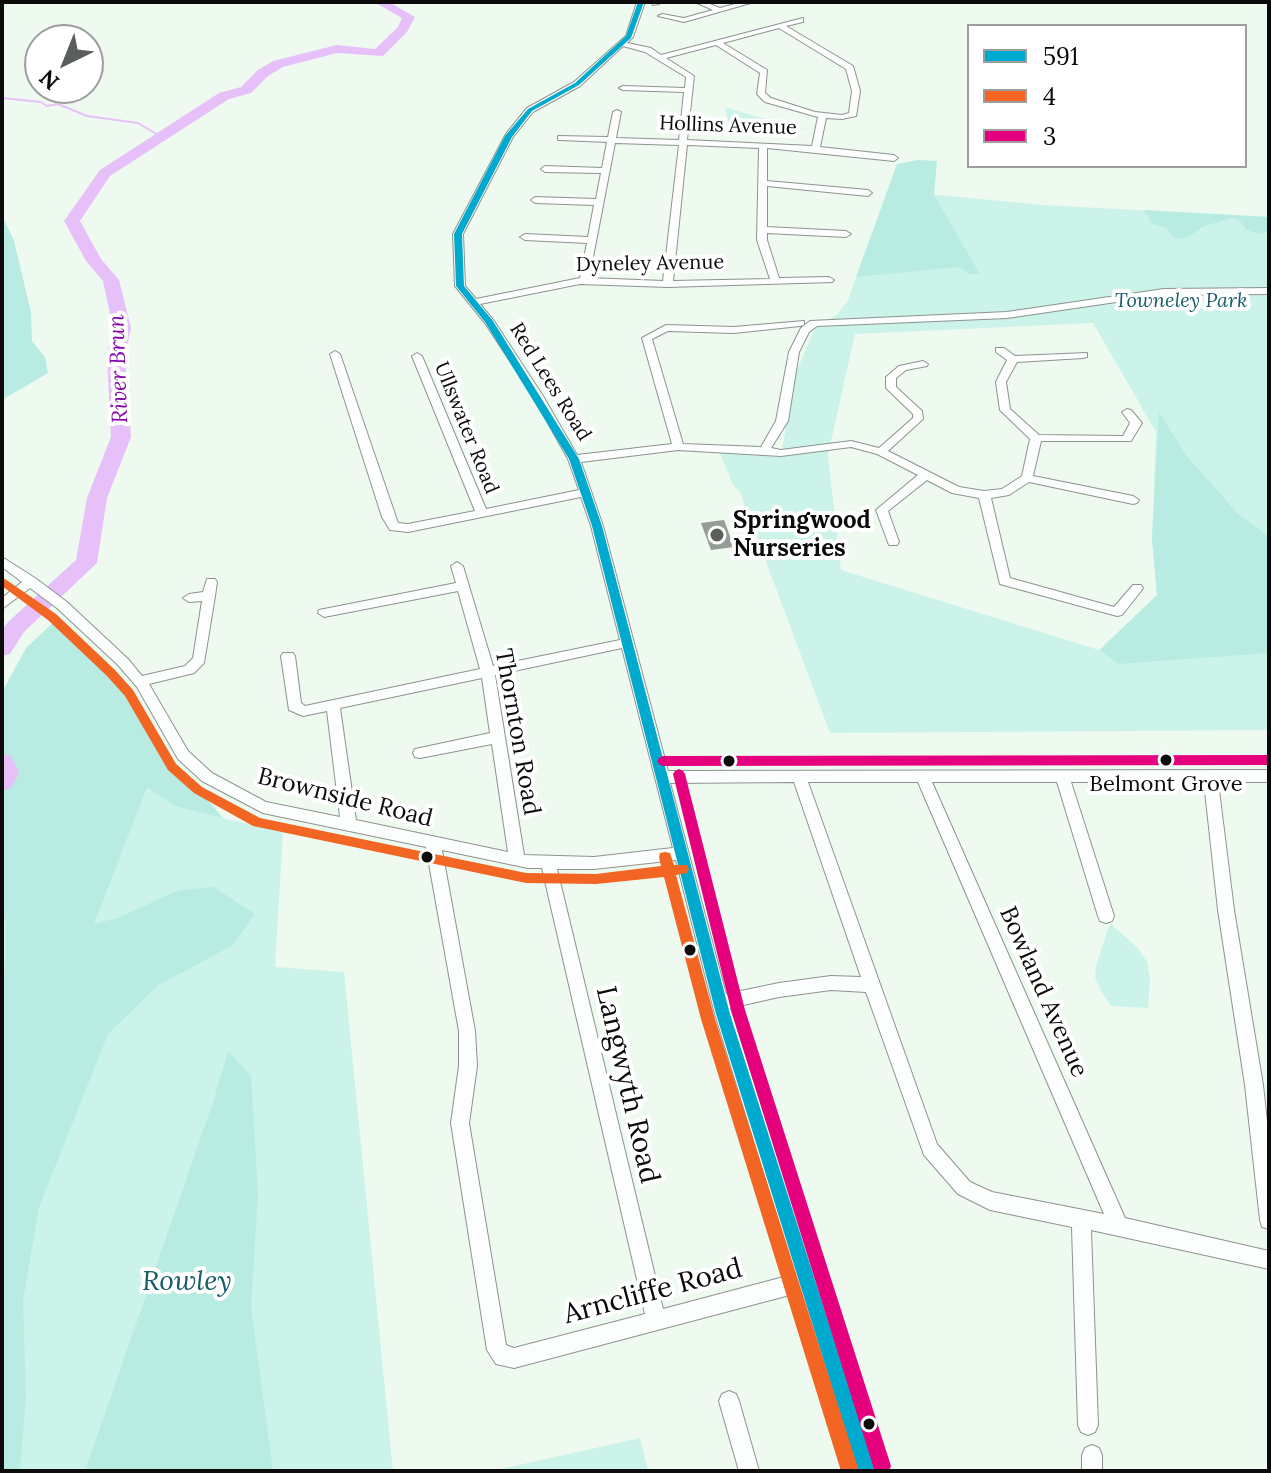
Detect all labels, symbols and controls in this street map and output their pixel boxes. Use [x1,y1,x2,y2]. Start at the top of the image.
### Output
north arrow [24,24,104,104]
legend [967,24,1247,168]
text: 591 [1043,41,1079,72]
text: N [33,64,65,96]
text: 4 [1043,81,1056,112]
street label: Hollins Avenue [659,112,797,140]
text: 3 [1043,121,1056,152]
street label: Dyneley Avenue [576,251,724,277]
park label: Towneley Park [1115,289,1247,313]
water label: River Brun [104,314,134,424]
street label: Red Lees Road [504,319,596,445]
street label: Ullswater Road [429,359,503,497]
place label: Springwood Nurseries [733,507,871,563]
marker: Springwood Nurseries [708,526,726,544]
street label: Thornton Road [488,647,546,817]
marker: Belmont Grove [1158,752,1174,768]
unlabelled marker [721,753,737,769]
street label: Brownside Road [254,762,436,834]
place label: Belmont Grove [1089,772,1243,798]
unlabelled marker [419,849,435,865]
street label: Bowland Avenue [993,902,1093,1082]
unlabelled marker [682,942,698,958]
street label: Langwyth Road [588,983,666,1187]
street label: Arncliffe Road [560,1252,746,1332]
park label: Rowley [142,1265,232,1299]
unlabelled marker [861,1416,877,1432]

